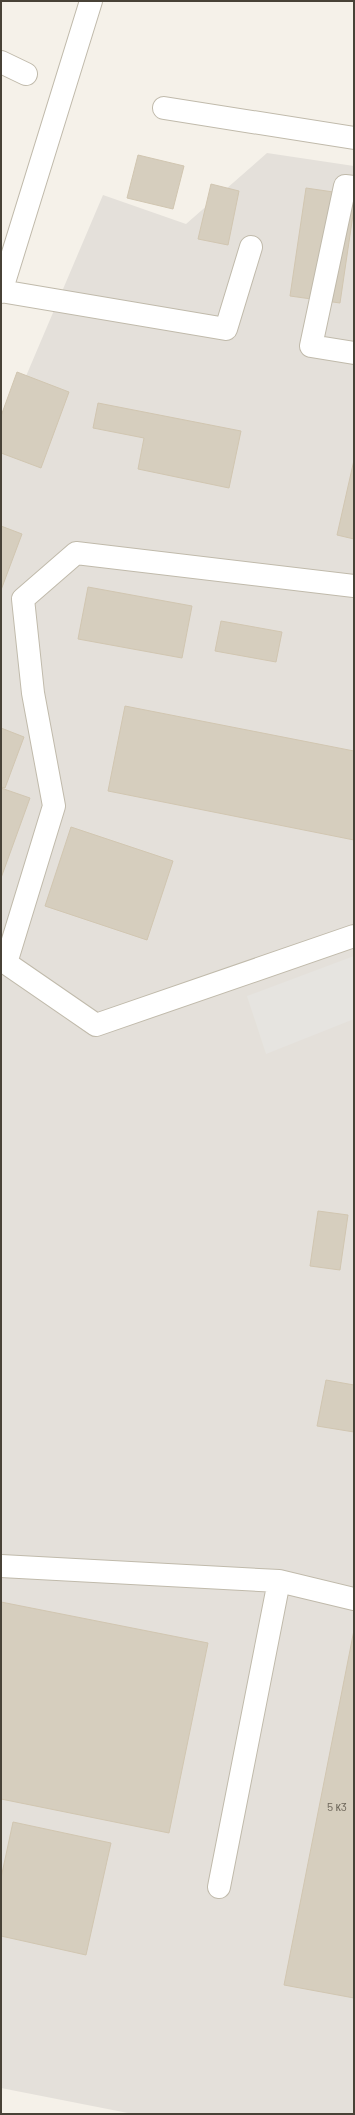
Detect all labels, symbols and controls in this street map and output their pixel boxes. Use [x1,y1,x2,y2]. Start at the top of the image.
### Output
house number: 5 к3 [327,1799,347,1813]

